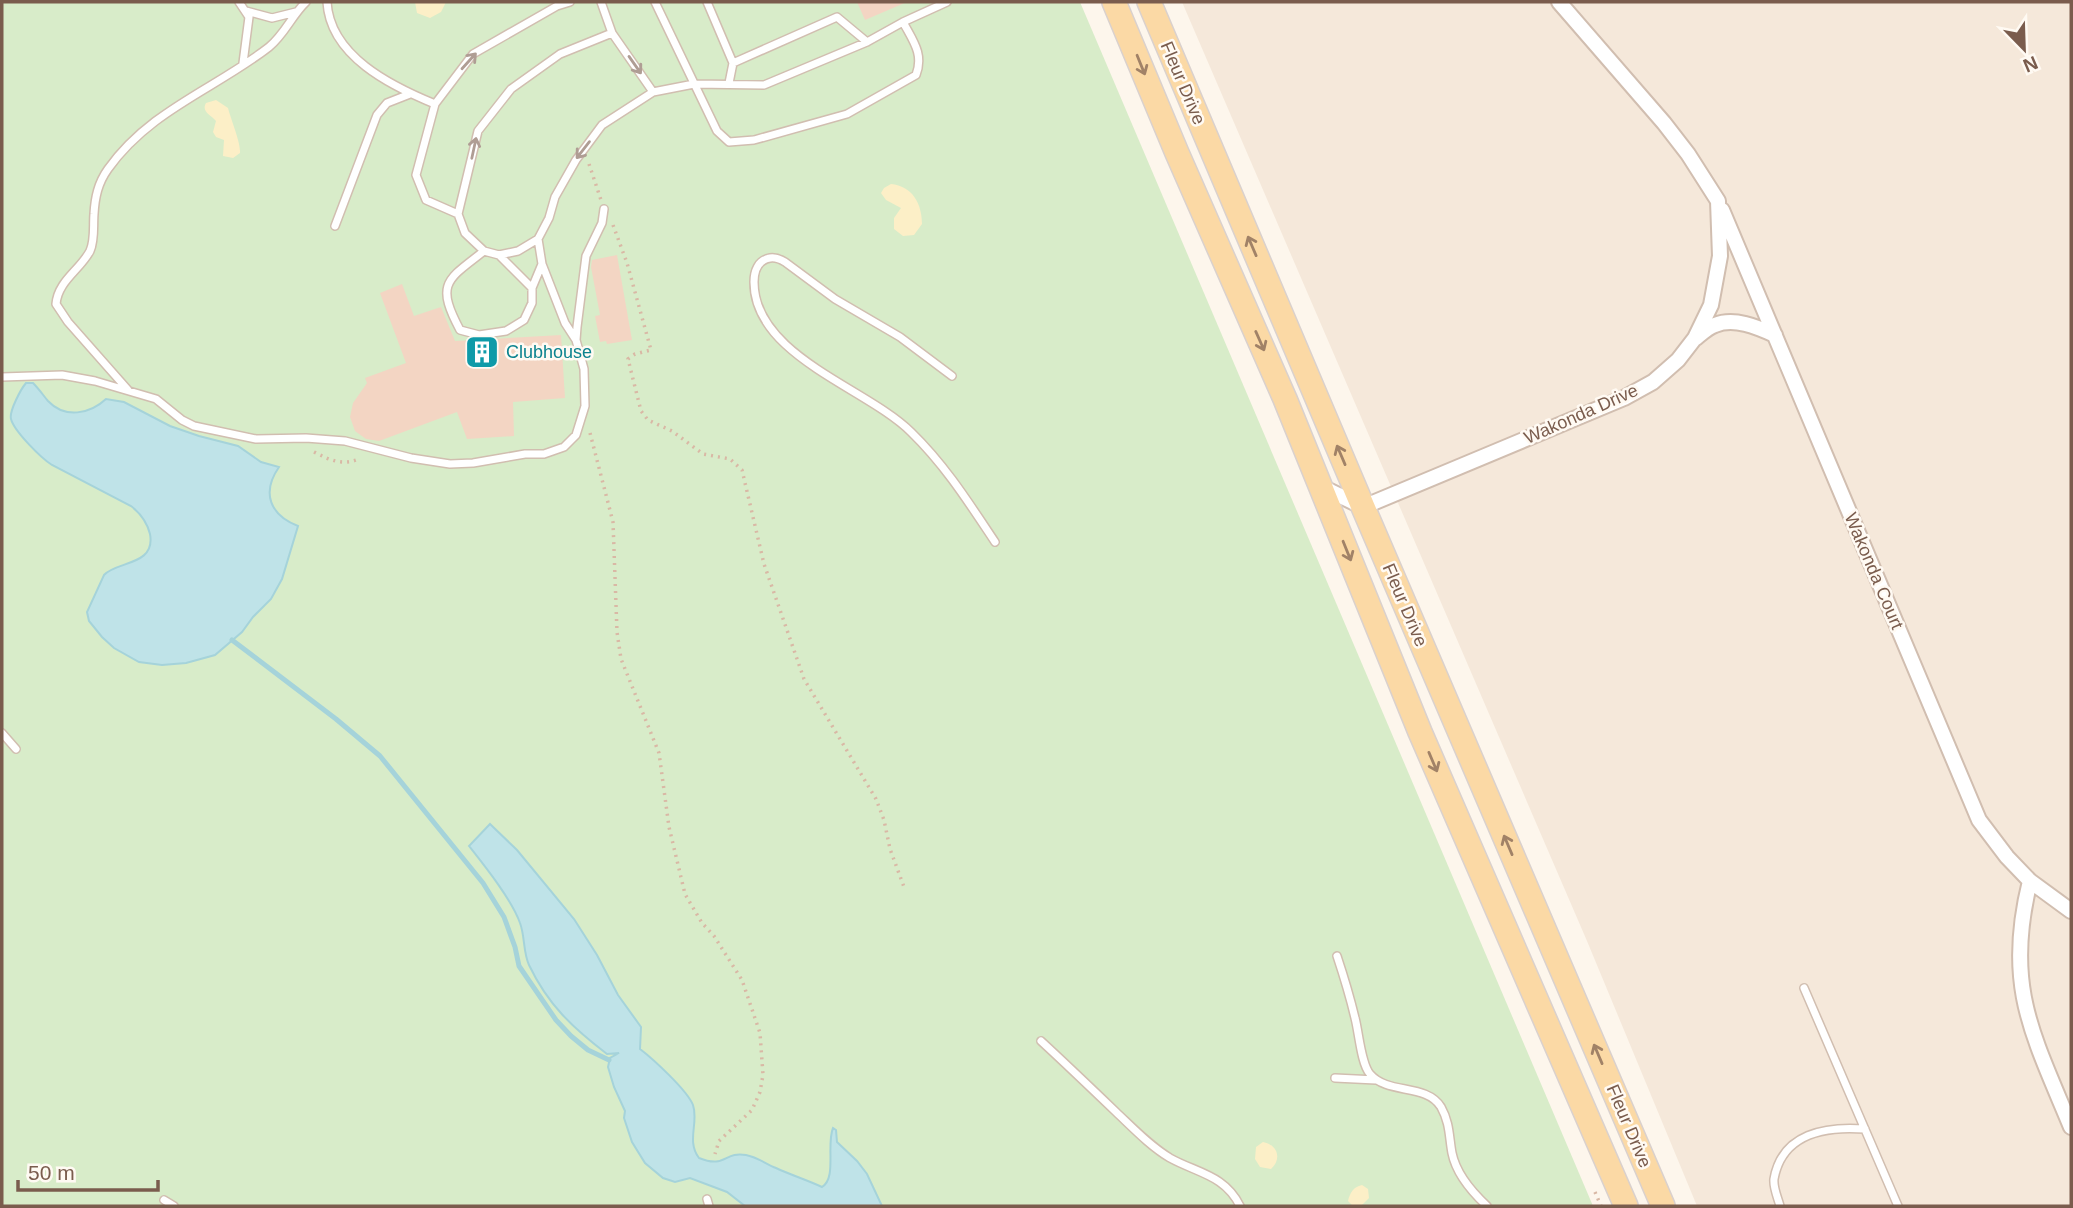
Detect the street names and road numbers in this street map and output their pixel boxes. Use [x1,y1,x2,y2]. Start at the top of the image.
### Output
street label: Fleur Drive [1157,39,1209,127]
street label: Wakonda Drive [1521,380,1641,448]
street label: Wakonda Court [1840,510,1908,632]
street label: Fleur Drive [1379,561,1431,649]
street label: Fleur Drive [1603,1082,1655,1170]

